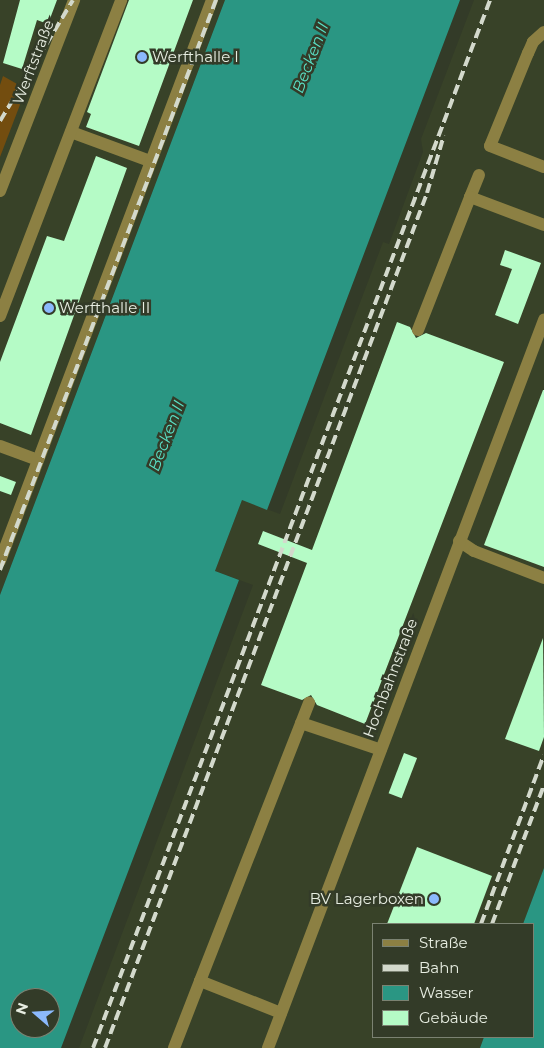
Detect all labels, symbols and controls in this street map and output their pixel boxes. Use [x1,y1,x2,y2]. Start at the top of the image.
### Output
street label: Werftstraße [9,17,57,107]
water label: Becken II [289,20,333,96]
place label: Werfthalle I [152,48,239,66]
marker: Werfthalle I [136,51,148,63]
place label: Werfthalle II [59,299,150,317]
marker: Werfthalle II [43,302,55,314]
water label: Becken II [145,398,189,474]
street label: Hochbahnstraße [359,616,421,740]
place label: BV Lagerboxen [310,890,424,908]
marker: BV Lagerboxen [428,893,440,905]
legend [372,923,534,1038]
text: Straße [419,933,468,952]
text: Bahn [419,958,459,977]
text: Wasser [419,983,473,1002]
north arrow [10,988,60,1038]
text: N [11,1000,32,1017]
text: Gebäude [419,1008,488,1027]

